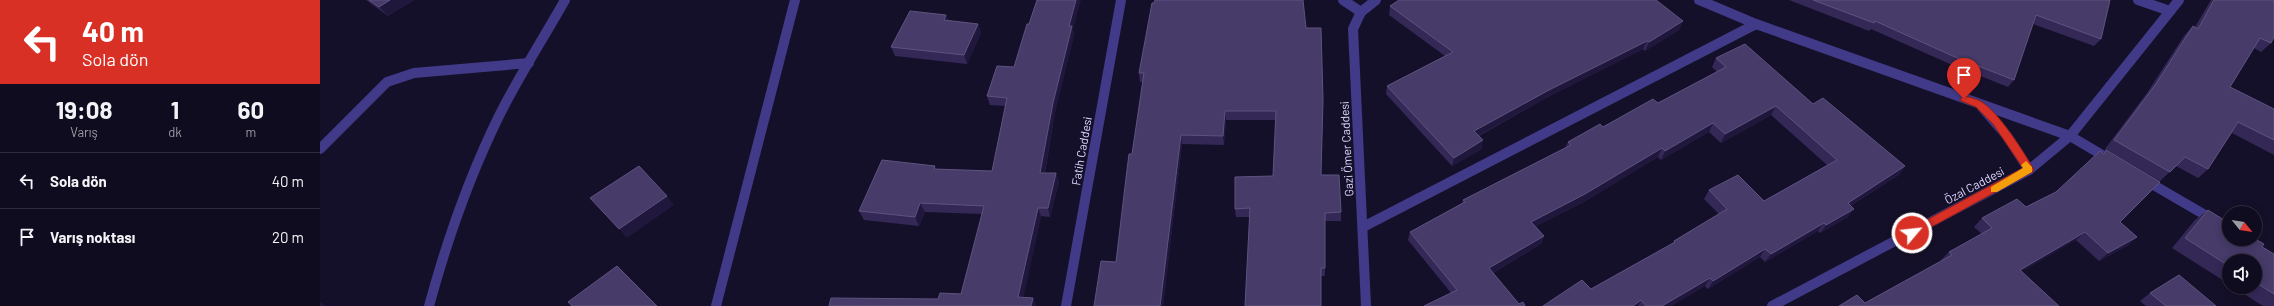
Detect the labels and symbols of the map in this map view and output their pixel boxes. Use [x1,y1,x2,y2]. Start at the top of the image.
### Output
pin [1947,58,1981,99]
street label: Gazi Ömer Caddesi [1337,101,1355,197]
street label: Fatih Caddesi [1068,116,1094,186]
street label: Özal Caddesi [1942,164,2006,206]
north arrow [2222,206,2262,246]
position arrow [1891,212,1933,254]

